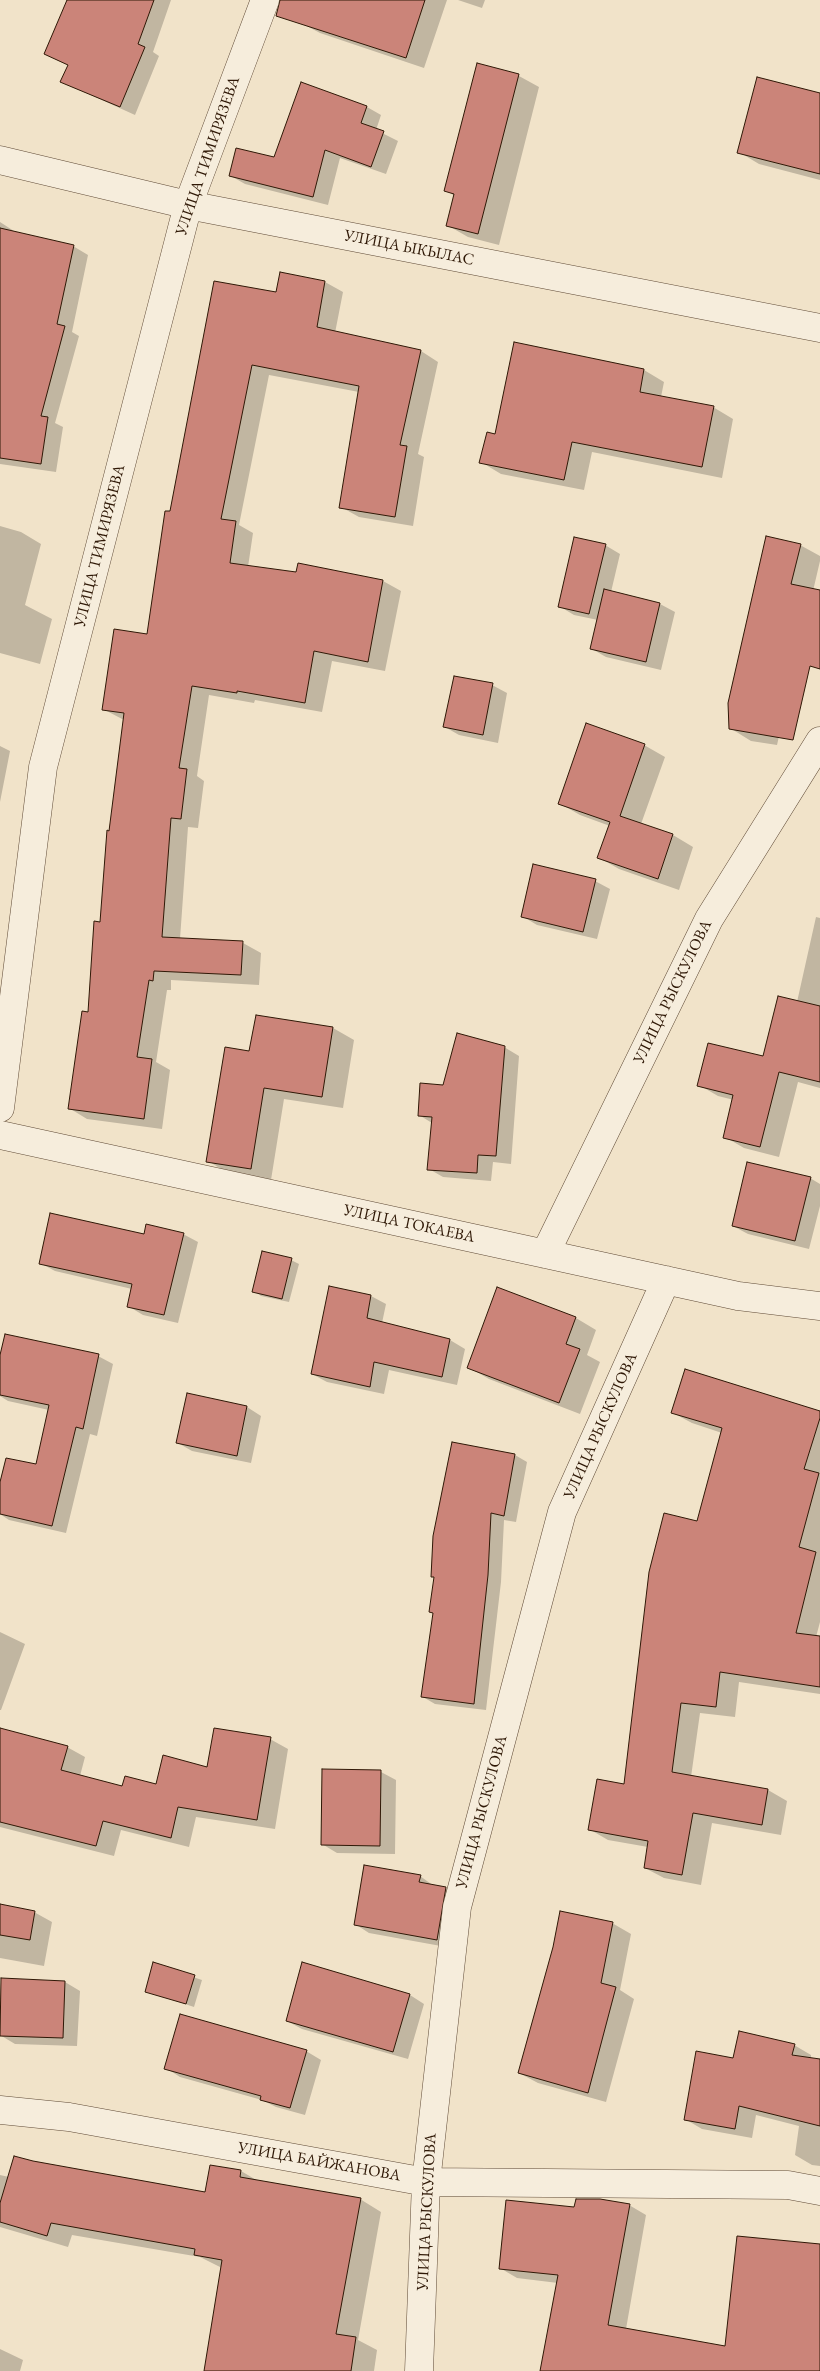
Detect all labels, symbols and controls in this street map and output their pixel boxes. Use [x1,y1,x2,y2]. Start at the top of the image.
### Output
street label: УЛИЦА ТИМИРЯЗЕВА [172,74,244,238]
street label: УЛИЦА ЫКЫЛАС [342,226,476,270]
street label: УЛИЦА ТИМИРЯЗЕВА [70,463,130,629]
street label: УЛИЦА РЫСКУЛОВА [630,917,716,1067]
street label: УЛИЦА ТОКАЕВА [342,1201,476,1247]
street label: УЛИЦА РЫСКУЛОВА [560,1350,642,1502]
street label: УЛИЦА РЫСКУЛОВА [452,1733,512,1891]
street label: УЛИЦА РЫСКУЛОВА [413,2133,441,2291]
street label: УЛИЦА БАЙЖАНОВА [236,2138,402,2186]

